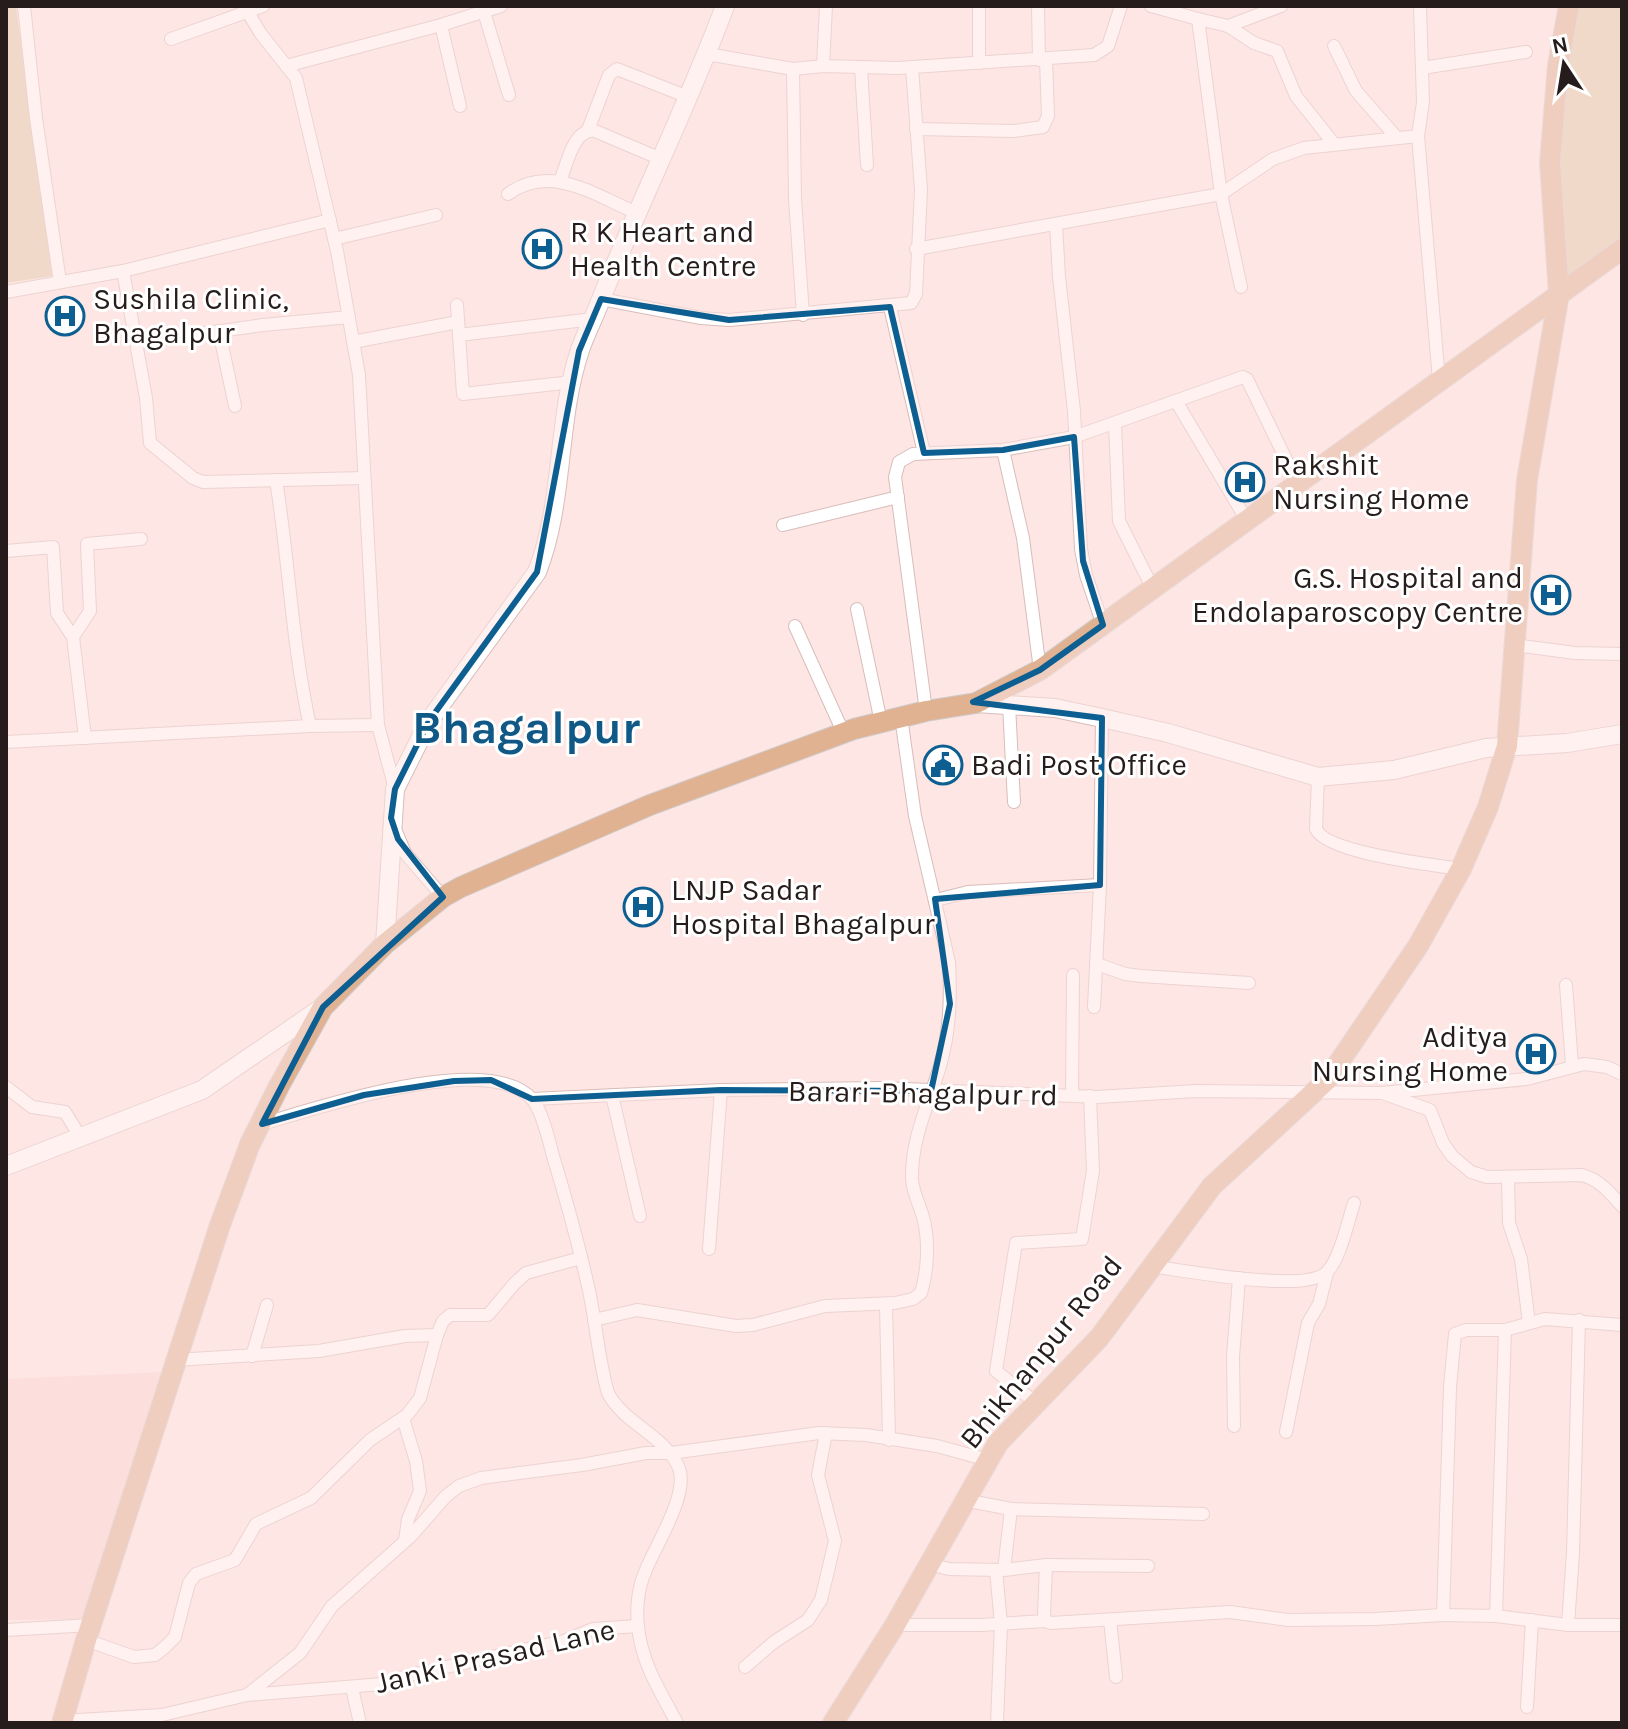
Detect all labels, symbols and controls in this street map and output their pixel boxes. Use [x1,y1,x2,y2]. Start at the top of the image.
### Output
north arrow [1524,24,1604,104]
text: N [1550,31,1570,60]
place label: R K Heart and Health Centre [570,214,756,284]
hospital icon: R K Heart and Health Centre [521,228,563,270]
place label: Sushila Clinic, Bhagalpur [93,281,289,351]
hospital icon: Sushila Clinic, Bhagalpur [44,295,86,337]
place label: Rakshit Nursing Home [1273,447,1469,517]
hospital icon: Rakshit Nursing Home [1224,461,1266,503]
place label: G.S. Hospital and Endolaparoscopy Centre [1192,560,1523,630]
hospital icon: G.S. Hospital and Endolaparoscopy Centre [1530,574,1572,616]
district label: Bhagalpur [412,701,640,755]
public building icon: Badi Post Office [922,744,964,786]
place label: Badi Post Office [971,747,1187,783]
place label: LNJP Sadar Hospital Bhagalpur [671,872,935,942]
hospital icon: LNJP Sadar Hospital Bhagalpur [622,886,664,928]
place label: Aditya Nursing Home [1312,1019,1508,1089]
hospital icon: Aditya Nursing Home [1515,1033,1557,1075]
street label: Barari-Bhagalpur rd [788,1073,1058,1113]
street label: Bhikhanpur Road [952,1248,1130,1456]
street label: Janki Prasad Lane [372,1611,618,1701]

